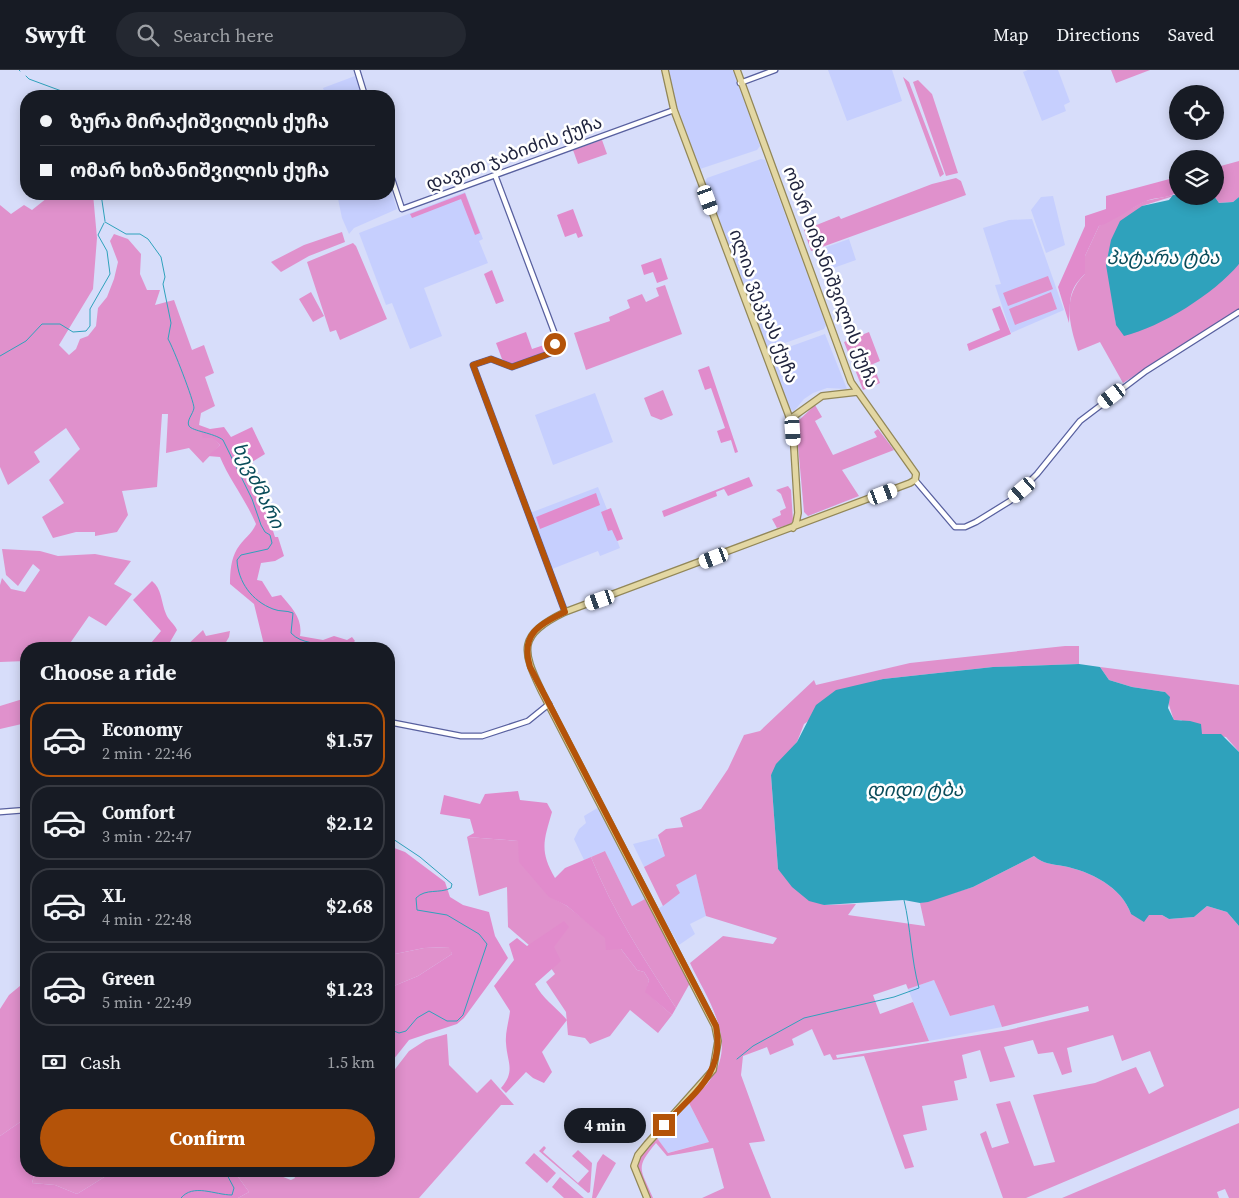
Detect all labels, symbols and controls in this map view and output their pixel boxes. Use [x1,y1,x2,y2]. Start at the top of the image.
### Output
search box [116,12,466,57]
text: Swyft [25,18,86,51]
icon: search [134,21,162,49]
text: Search here [174,22,274,48]
text: Map [993,22,1029,47]
text: Directions [1057,22,1140,47]
text: Saved [1168,22,1214,47]
map controls [1169,85,1224,205]
button: locate [1169,85,1224,140]
text: ზურა მირაქიშვილის ქუჩა [70,108,329,134]
street label: დავით ჯაბიძის ქუჩა [422,109,605,196]
button: layers [1169,150,1224,205]
text: ომარ ხიზანიშვილის ქუჩა [70,157,329,183]
street label: ომარ ხიზანიშვილის ქუჩა [778,162,885,391]
car [695,183,720,217]
street label: ილია ვეკუას ქუჩა [724,225,805,387]
water label: პატარა ტბა [1106,244,1220,270]
route start [544,333,566,355]
car [1095,381,1128,411]
car [784,416,801,446]
water label: ხევძმარი [227,438,292,533]
car [1005,474,1038,506]
car [866,482,899,506]
car [697,546,730,570]
car [583,588,616,612]
text: Choose a ride [40,657,177,687]
text: Economy [102,716,183,742]
icon: car [42,717,87,762]
text: $1.57 [326,727,373,753]
text: 2 min · 22:46 [102,742,192,764]
water label: დიდი ტბა [867,776,964,802]
text: Comfort [102,799,175,825]
icon: car [42,800,87,845]
text: $2.12 [326,810,373,836]
text: 3 min · 22:47 [102,825,192,847]
text: XL [102,882,125,908]
icon: car [42,883,87,928]
text: $2.68 [326,893,373,919]
text: 4 min · 22:48 [102,908,192,930]
text: Green [102,965,155,991]
icon: car [42,966,87,1011]
text: $1.23 [326,976,373,1002]
text: 5 min · 22:49 [102,991,192,1013]
icon: cash [40,1048,68,1076]
text: Cash [80,1049,121,1075]
text: 1.5 km [327,1051,375,1073]
callout: 4 min [564,1108,646,1142]
button: Confirm [40,1109,375,1167]
text: 4 min [584,1114,626,1136]
route end [653,1114,675,1136]

